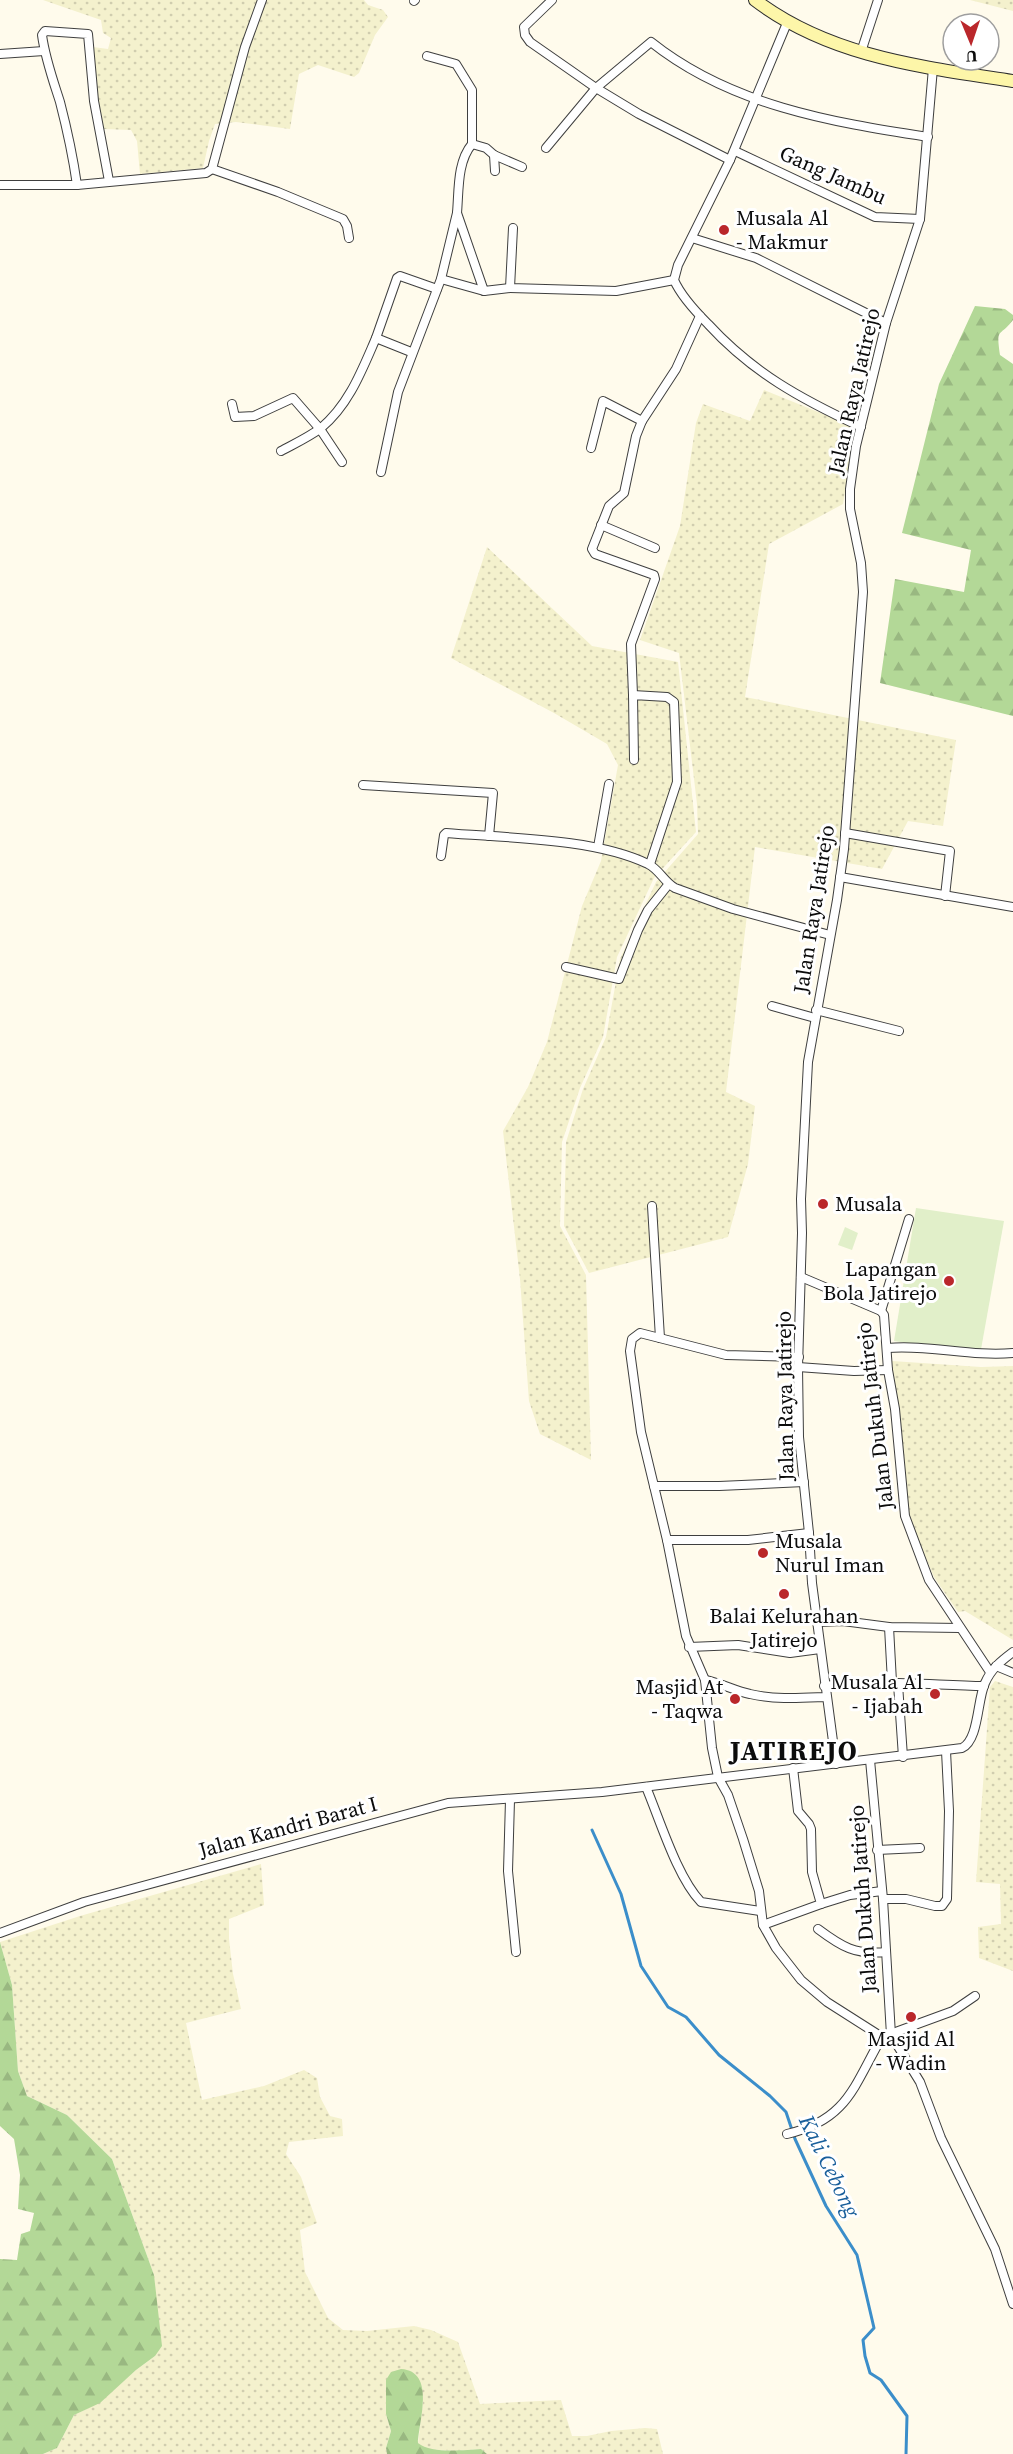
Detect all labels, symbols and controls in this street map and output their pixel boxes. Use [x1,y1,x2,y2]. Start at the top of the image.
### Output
north arrow [941,12,1001,72]
text: U [965,46,978,68]
street label: Gang Jambu [775,138,891,211]
place label: Musala Al - Makmur [736,203,828,256]
marker: Musala Al - Makmur [717,223,731,237]
street label: Jalan Raya Jatirejo [820,305,887,478]
street label: Jalan Raya Jatirejo [786,823,841,996]
place label: Musala [835,1189,903,1218]
marker: Musala [816,1197,830,1211]
place label: Lapangan Bola Jatirejo [823,1254,937,1307]
marker: Lapangan Bola Jatirejo [942,1274,956,1288]
street label: Jalan Raya Jatirejo [769,1311,801,1482]
street label: Jalan Dukuh Jatirejo [849,1321,901,1512]
place label: Musala Nurul Iman [775,1526,885,1579]
marker: Musala Nurul Iman [756,1546,770,1560]
marker: Balai Kelurahan Jatirejo [777,1587,791,1601]
place label: Balai Kelurahan Jatirejo [709,1601,859,1654]
place label: Musala Al - Ijabah [831,1667,923,1720]
place label: Masjid At - Taqwa [635,1672,723,1725]
marker: Musala Al - Ijabah [928,1687,942,1701]
marker: Masjid At - Taqwa [728,1692,742,1706]
district label: JATIREJO [728,1732,858,1769]
street label: Jalan Kandri Barat I [194,1789,380,1865]
street label: Jalan Dukuh Jatirejo [841,1804,884,1995]
marker: Masjid Al - Wadin [904,2010,918,2024]
place label: Masjid Al - Wadin [867,2024,955,2077]
water label: Kali Cebong [792,2109,868,2223]

